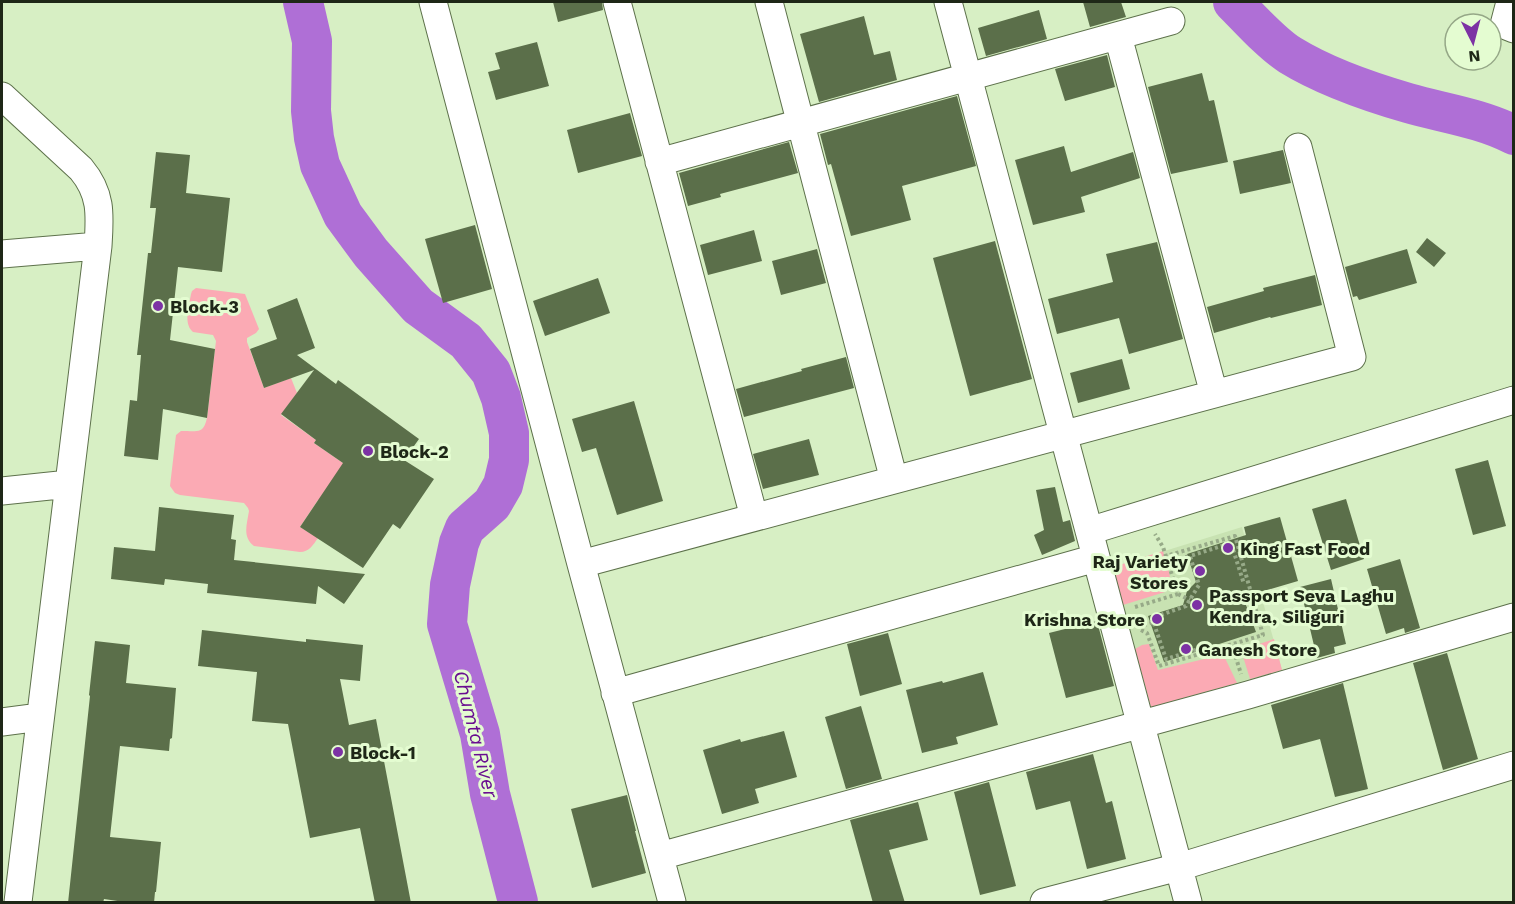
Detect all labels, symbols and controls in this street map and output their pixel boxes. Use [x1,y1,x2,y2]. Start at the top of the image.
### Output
north arrow [1443,12,1503,72]
text: N [1468,46,1481,66]
place label: Block-3 [170,296,239,317]
marker: Block-3 [151,299,165,313]
place label: Block-2 [380,441,449,462]
marker: Block-2 [361,444,375,458]
place label: King Fast Food [1240,538,1370,559]
marker: King Fast Food [1221,541,1235,555]
place label: Raj Variety Stores [1092,551,1189,593]
marker: Raj Variety Stores [1193,564,1207,578]
place label: Passport Seva Laghu Kendra, Siliguri [1209,585,1394,627]
marker: Passport Seva Laghu Kendra, Siliguri [1190,598,1204,612]
place label: Krishna Store [1024,609,1145,630]
marker: Krishna Store [1150,612,1164,626]
place label: Ganesh Store [1198,639,1317,660]
marker: Ganesh Store [1179,642,1193,656]
water label: Chumta River [449,668,504,801]
place label: Block-1 [350,742,416,763]
marker: Block-1 [331,745,345,759]

